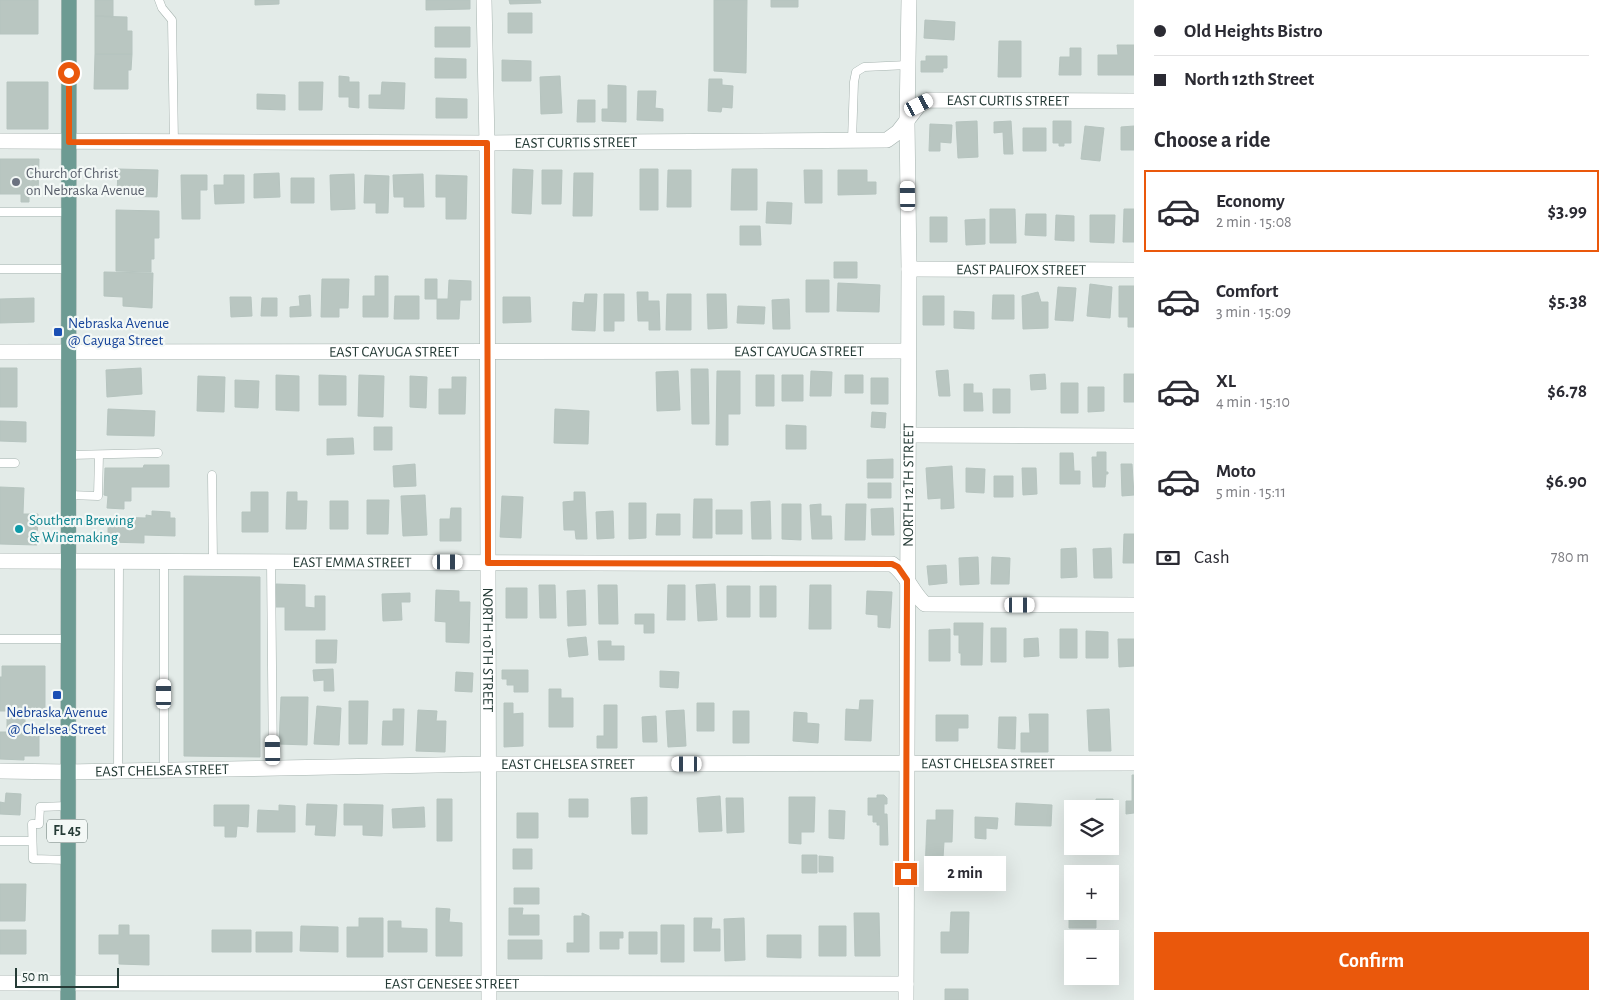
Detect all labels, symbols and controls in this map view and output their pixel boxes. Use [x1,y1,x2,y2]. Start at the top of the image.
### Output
text: Old Heights Bistro [1184,22,1323,41]
route start [58,62,80,84]
text: North 12th Street [1184,70,1314,89]
car [902,92,935,118]
street label: EAST CURTIS STREET [947,93,1070,108]
text: Choose a ride [1154,129,1270,151]
street label: EAST CURTIS STREET [514,134,638,150]
place label: Church of Christ on Nebraska Avenue [26,166,145,198]
marker: Church of Christ on Nebraska Avenue [10,176,22,188]
car [900,181,915,211]
icon: car [1156,189,1201,234]
text: Economy [1216,192,1285,211]
text: $3.99 [1548,202,1587,221]
text: 2 min · 15:08 [1216,214,1292,230]
street label: EAST PALIFOX STREET [956,262,1087,277]
icon: car [1156,279,1201,324]
text: Comfort [1216,282,1278,301]
text: $5.38 [1548,292,1587,311]
text: 3 min · 15:09 [1216,304,1291,320]
place label: Nebraska Avenue @ Cayuga Street [68,316,169,348]
marker: Nebraska Avenue @ Cayuga Street [52,326,64,338]
street label: EAST CAYUGA STREET [329,344,460,359]
street label: EAST CAYUGA STREET [734,344,865,359]
icon: car [1156,369,1201,414]
text: XL [1216,372,1236,391]
text: $6.78 [1547,382,1587,401]
text: 4 min · 15:10 [1216,394,1290,410]
street label: NORTH 12TH STREET [900,422,916,547]
icon: car [1156,459,1201,504]
text: Moto [1216,462,1256,481]
text: $6.90 [1546,472,1587,491]
text: 5 min · 15:11 [1216,484,1286,500]
place label: Southern Brewing & Winemaking [29,513,134,545]
marker: Southern Brewing & Winemaking [13,523,25,535]
icon: cash [1154,544,1182,572]
text: Cash [1194,548,1230,567]
text: 780 m [1551,549,1589,565]
street label: EAST EMMA STREET [292,554,412,570]
car [433,555,463,570]
street label: NORTH 10TH STREET [481,587,496,713]
car [1005,598,1035,613]
car [156,679,171,709]
marker: Nebraska Avenue @ Chelsea Street [51,689,63,701]
place label: Nebraska Avenue @ Chelsea Street [6,705,108,737]
car [265,735,280,765]
street label: EAST CHELSEA STREET [501,756,636,771]
street label: EAST CHELSEA STREET [921,756,1056,771]
car [672,757,702,772]
street label: EAST CHELSEA STREET [95,761,230,779]
map controls [1064,800,1119,985]
button: layers [1064,800,1119,855]
road number: FL 45 [47,819,87,842]
callout: 2 min [924,856,1006,892]
route end [895,863,917,885]
text: 2 min [947,865,983,881]
button: + [1064,865,1119,920]
button: − [1064,930,1119,985]
button: Confirm [1154,932,1589,990]
scale bar [15,965,119,988]
text: 50 m [22,970,49,984]
street label: EAST GENESEE STREET [385,976,520,991]

